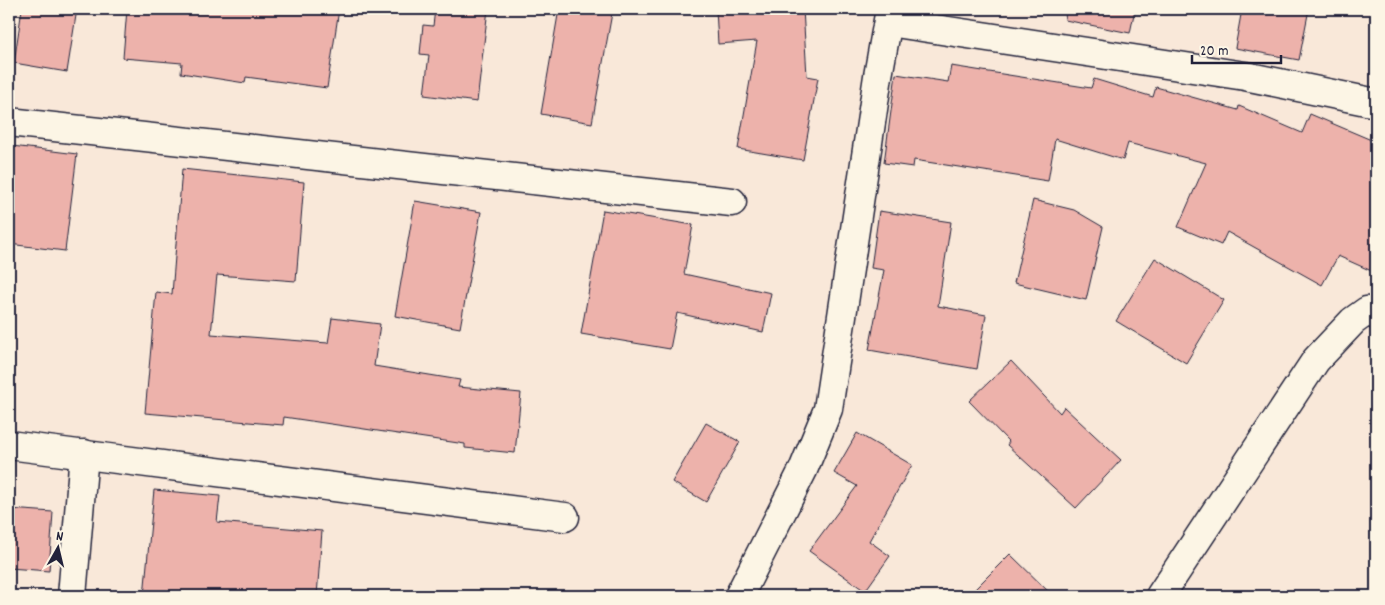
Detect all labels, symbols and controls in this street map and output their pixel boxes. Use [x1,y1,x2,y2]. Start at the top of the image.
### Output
scale bar [1192,32,1281,64]
text: 20 m [1200,41,1228,63]
north arrow [32,522,82,572]
text: N [55,527,64,548]

